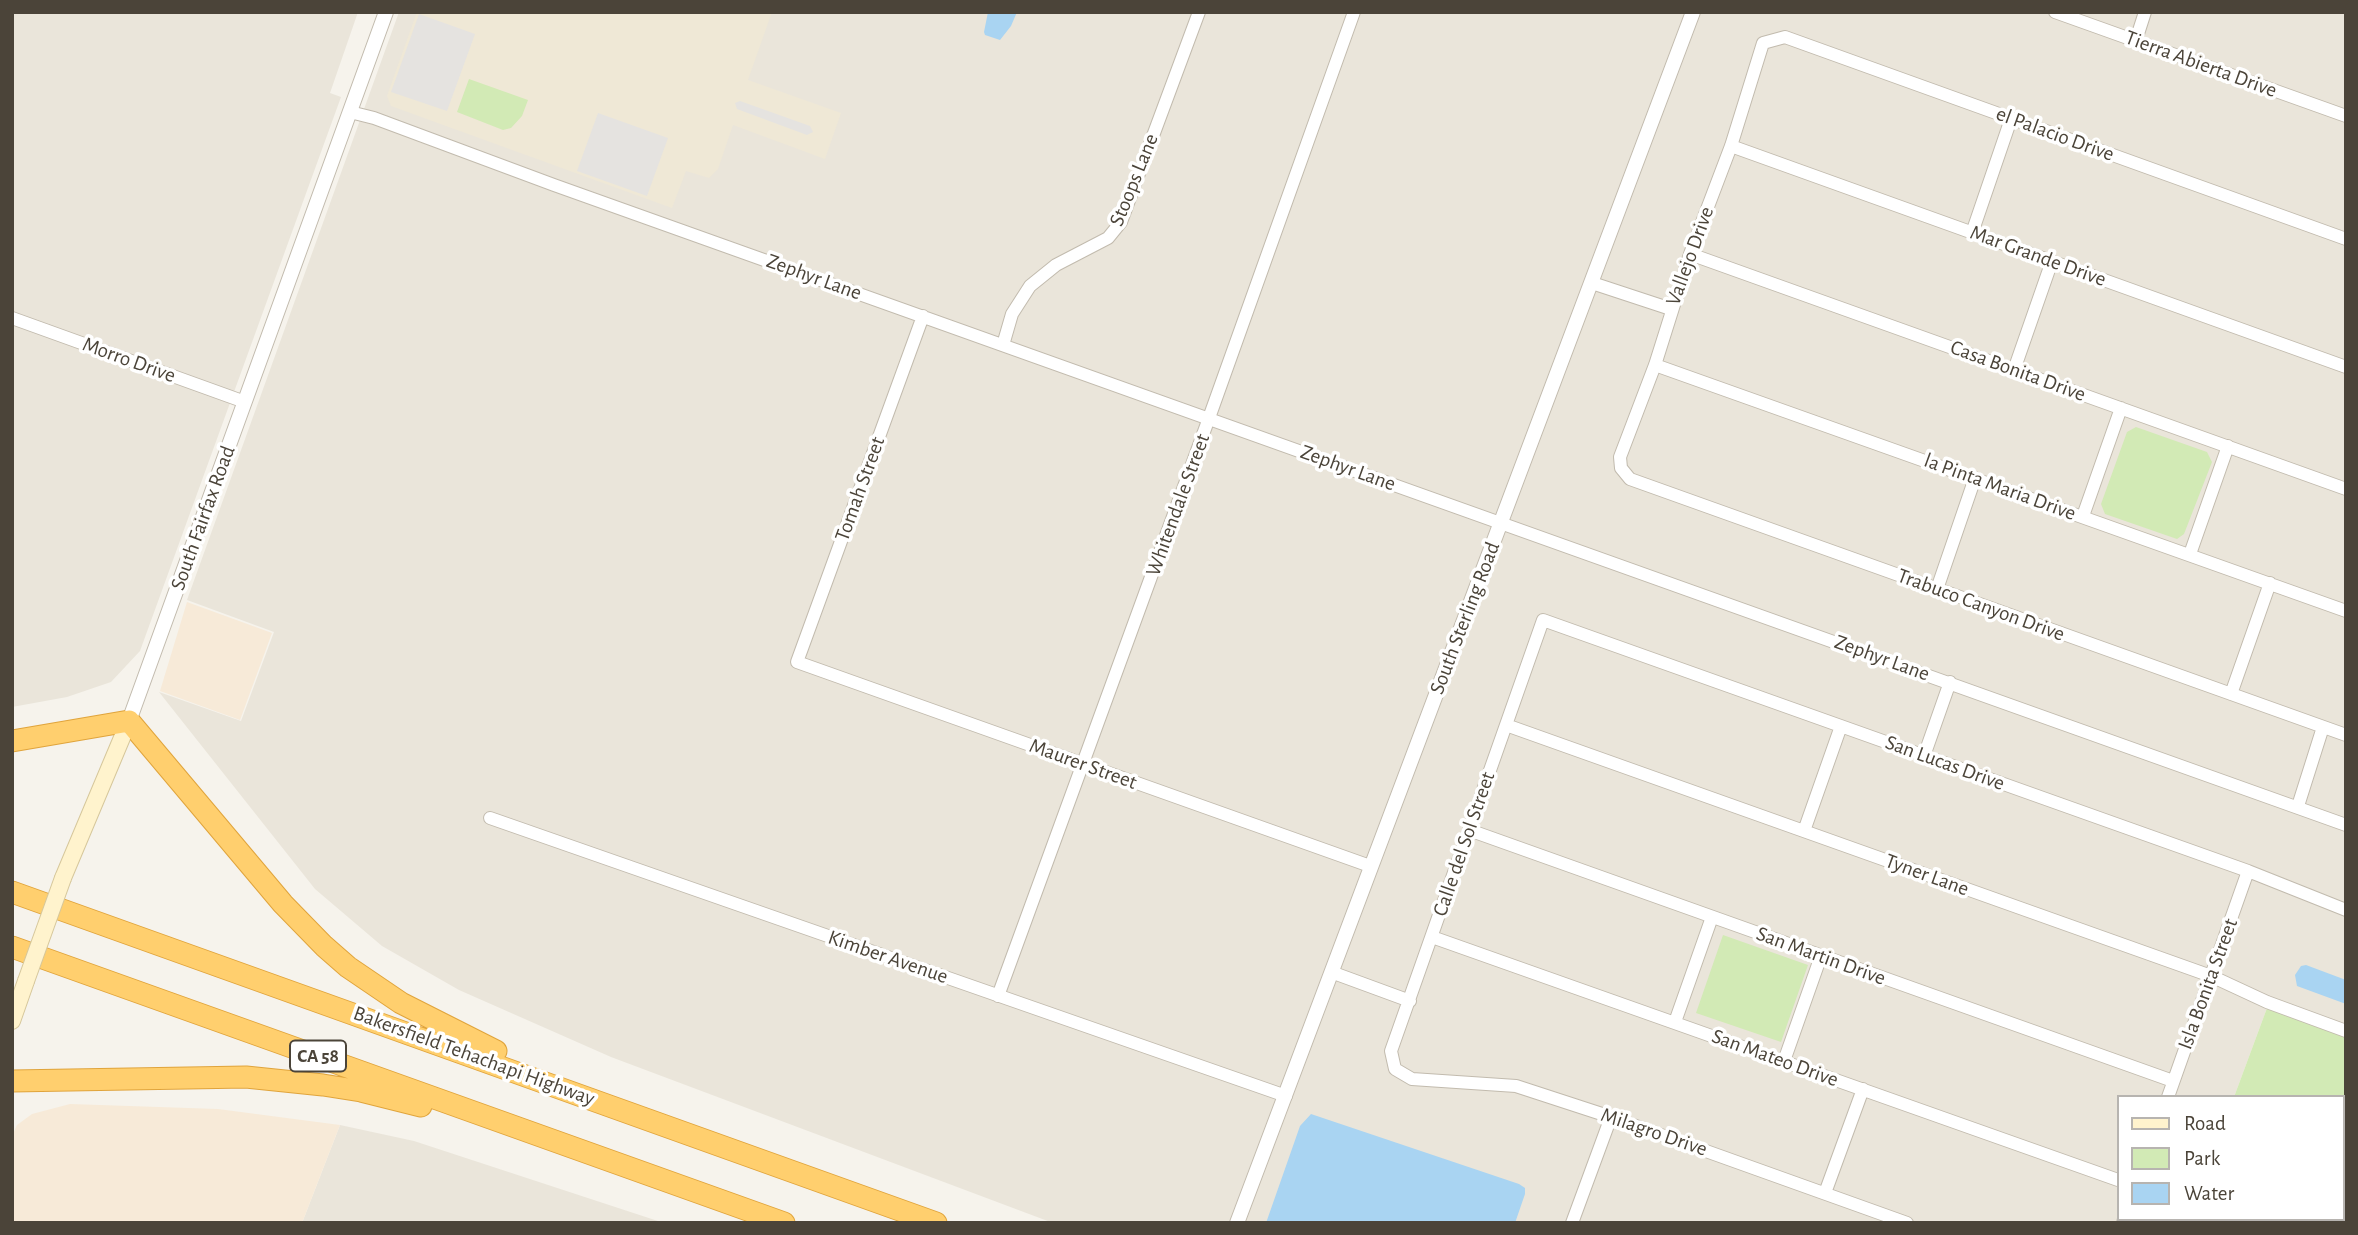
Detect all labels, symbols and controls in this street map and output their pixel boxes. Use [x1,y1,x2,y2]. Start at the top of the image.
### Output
street label: Tierra Abierta Drive [2122,25,2280,103]
street label: el Palacio Drive [1992,101,2118,167]
street label: Stoops Lane [1104,130,1164,230]
street label: Vallejo Drive [1660,203,1720,309]
street label: Mar Grande Drive [1967,220,2109,292]
street label: Zephyr Lane [763,248,865,306]
street label: Morro Drive [79,332,179,388]
street label: Casa Bonita Drive [1947,335,2089,407]
street label: Whitendale Street [1141,430,1215,580]
street label: Tomah Street [829,433,891,545]
street label: Zephyr Lane [1297,439,1399,497]
street label: South Fairfax Road [165,442,241,594]
street label: la Pinta Maria Drive [1921,448,2079,526]
street label: South Sterling Road [1424,538,1506,698]
street label: Trabuco Canyon Drive [1894,563,2068,647]
street label: Zephyr Lane [1831,629,1933,687]
street label: San Lucas Drive [1882,730,2008,796]
street label: Maurer Street [1026,733,1140,795]
street label: Calle del Sol Street [1427,768,1501,920]
street label: Tyner Lane [1882,848,1972,902]
street label: Isla Bonita Street [2173,915,2243,1053]
street label: San Martin Drive [1753,921,1889,991]
street label: Kimber Avenue [825,925,951,989]
street label: Bakersfield Tehachapi Highway [350,1001,598,1111]
street label: San Mateo Drive [1708,1023,1842,1093]
road number: CA 58 [290,1040,346,1072]
legend [2116,1095,2344,1221]
street label: Milagro Drive [1597,1102,1711,1162]
text: Road [2184,1113,2226,1134]
text: Park [2184,1148,2220,1169]
text: Water [2184,1183,2234,1204]

